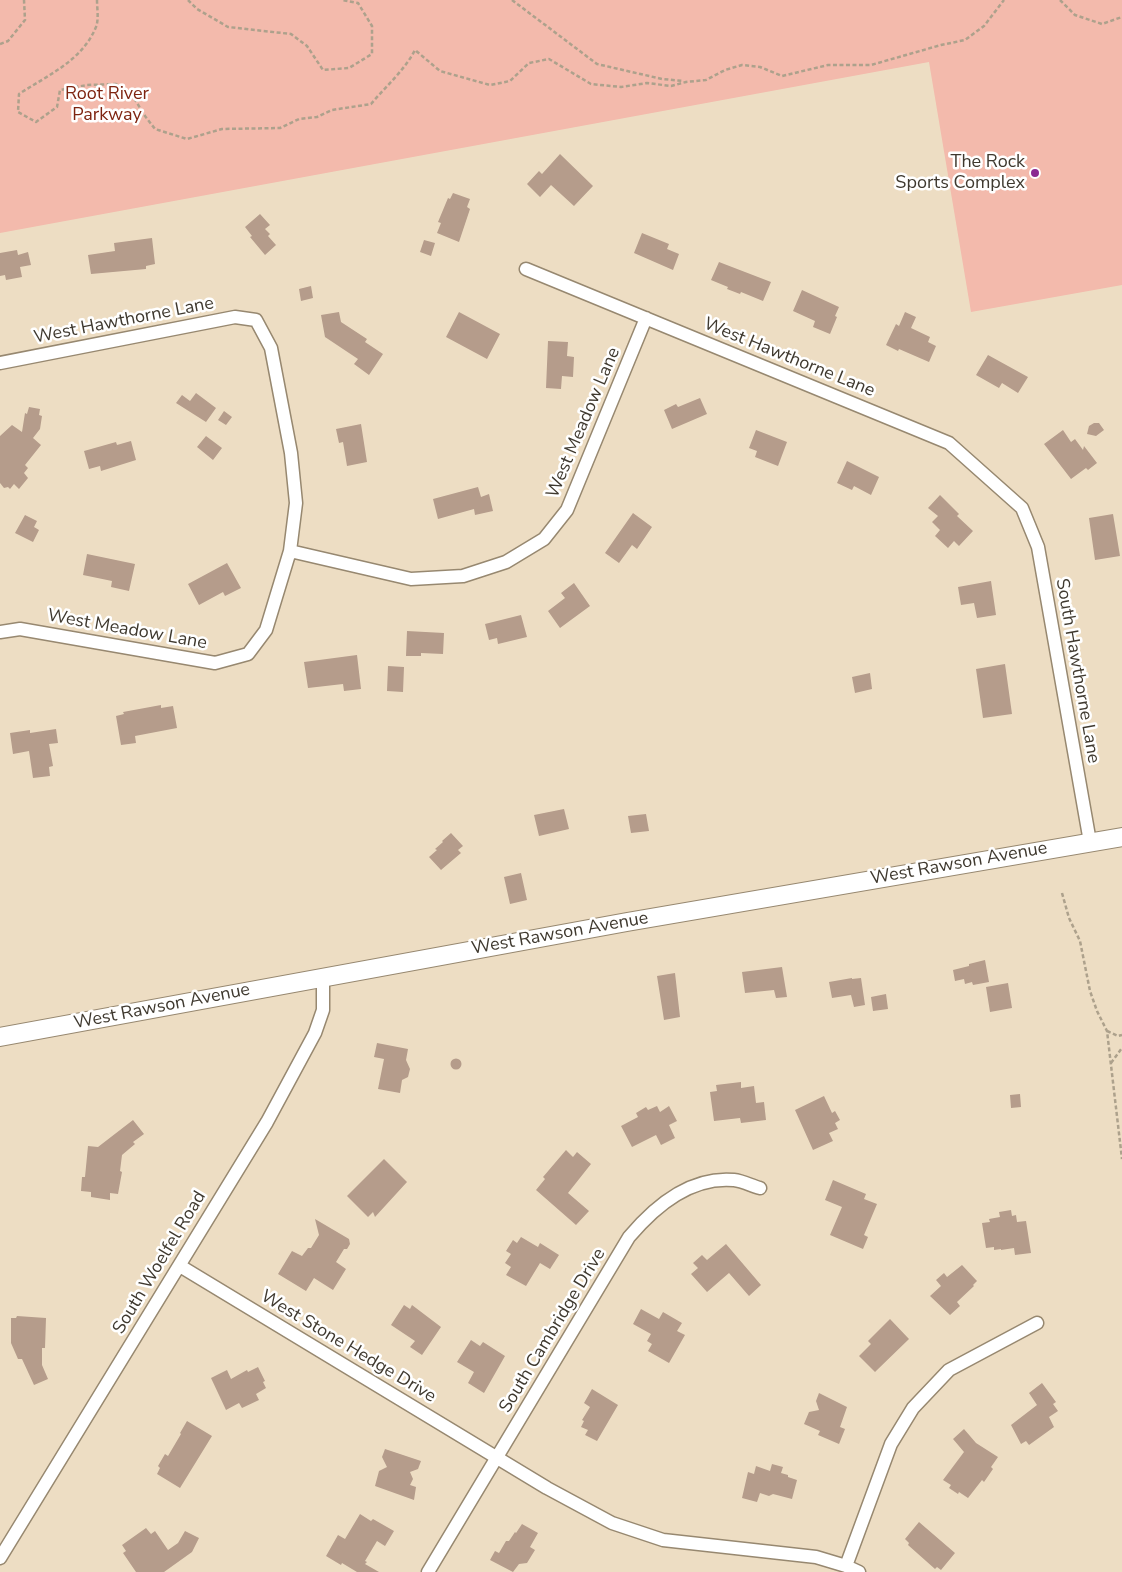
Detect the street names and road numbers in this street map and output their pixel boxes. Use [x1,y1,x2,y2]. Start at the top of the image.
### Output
street label: West Hawthorne Lane [32,293,216,349]
street label: West Hawthorne Lane [700,314,878,402]
street label: West Meadow Lane [542,344,626,502]
street label: South Hawthorne Lane [1050,577,1104,765]
street label: West Meadow Lane [46,605,208,655]
street label: West Rawson Avenue [869,838,1049,890]
street label: West Rawson Avenue [470,908,650,960]
street label: West Rawson Avenue [72,979,252,1035]
street label: South Woelfel Road [109,1188,211,1338]
street label: South Cambridge Drive [495,1245,611,1417]
street label: West Stone Hedge Drive [256,1286,440,1408]

